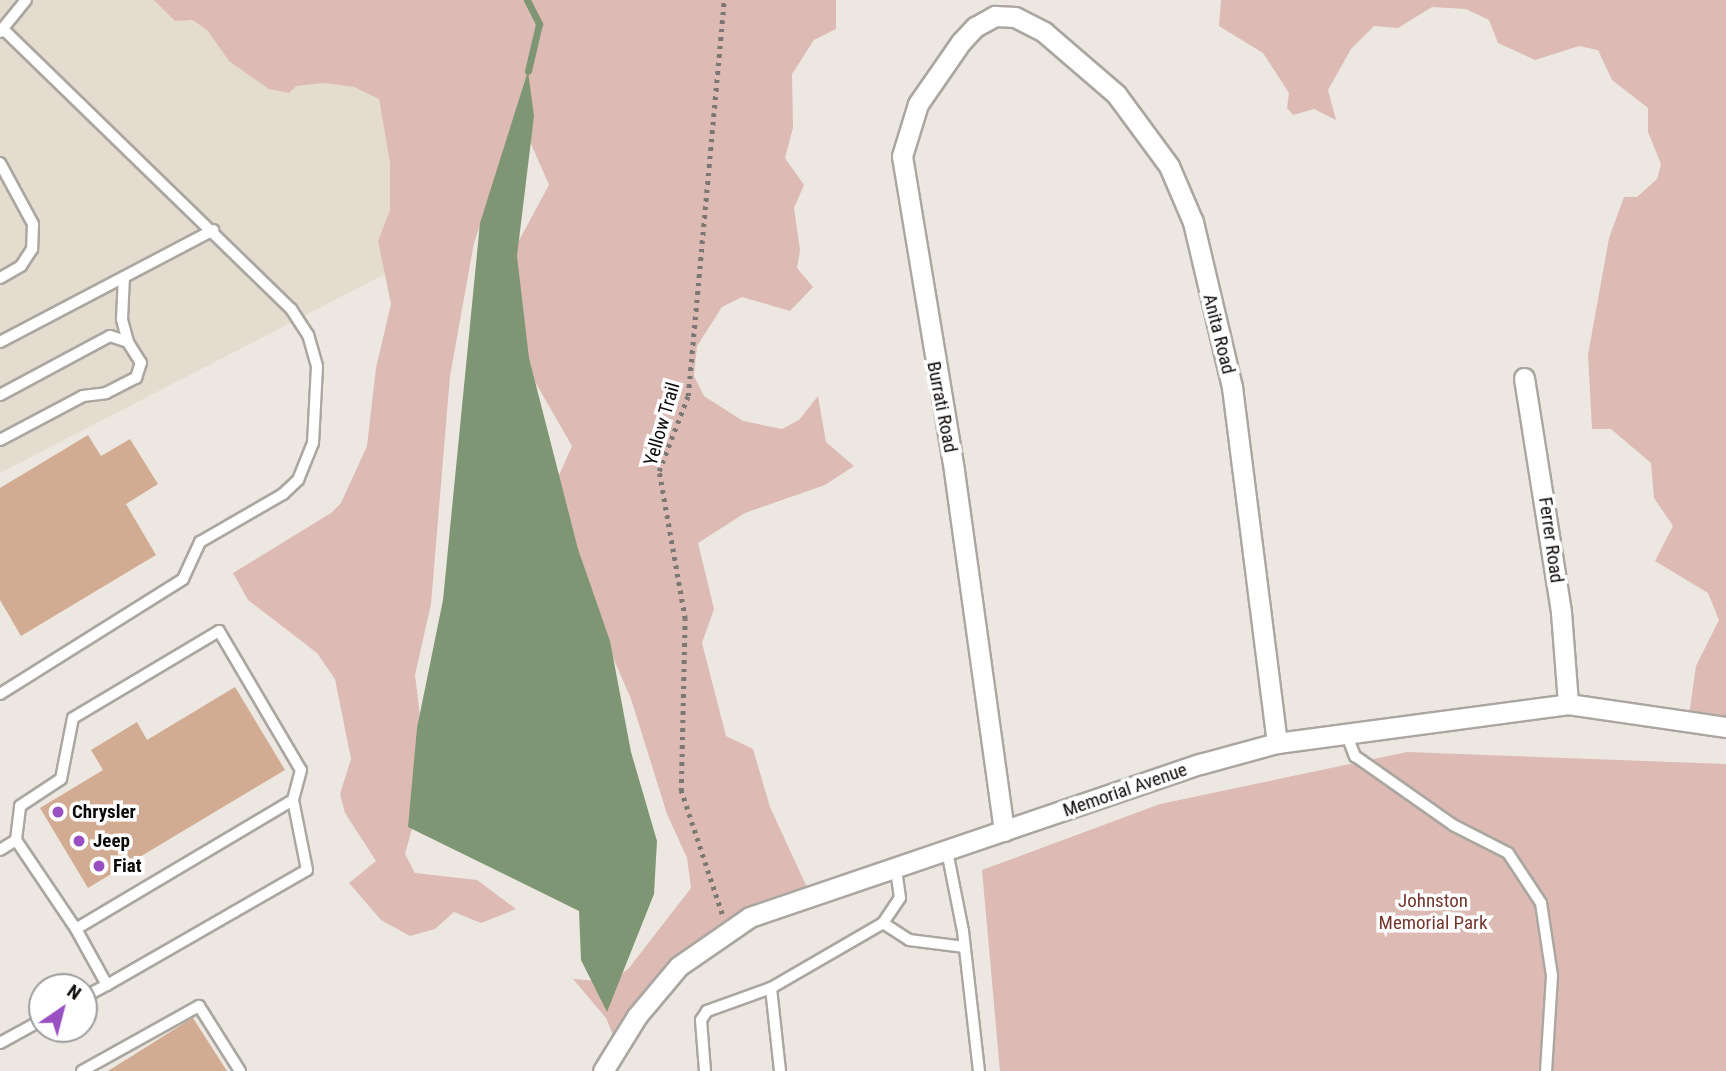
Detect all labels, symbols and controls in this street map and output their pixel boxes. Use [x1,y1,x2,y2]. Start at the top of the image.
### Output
street label: Anita Road [1198,292,1240,376]
street label: Burrati Road [922,359,962,455]
street label: Yellow Trail [639,380,685,468]
street label: Ferrer Road [1534,496,1568,584]
street label: Memorial Avenue [1060,758,1190,822]
place label: Chrysler [72,801,136,823]
marker: Chrysler [50,804,66,820]
place label: Jeep [93,830,130,852]
marker: Jeep [71,833,87,849]
place label: Fiat [113,855,142,877]
marker: Fiat [91,858,107,874]
park label: Johnston Memorial Park [1379,890,1487,934]
north arrow [28,973,98,1043]
text: N [63,979,86,1005]

